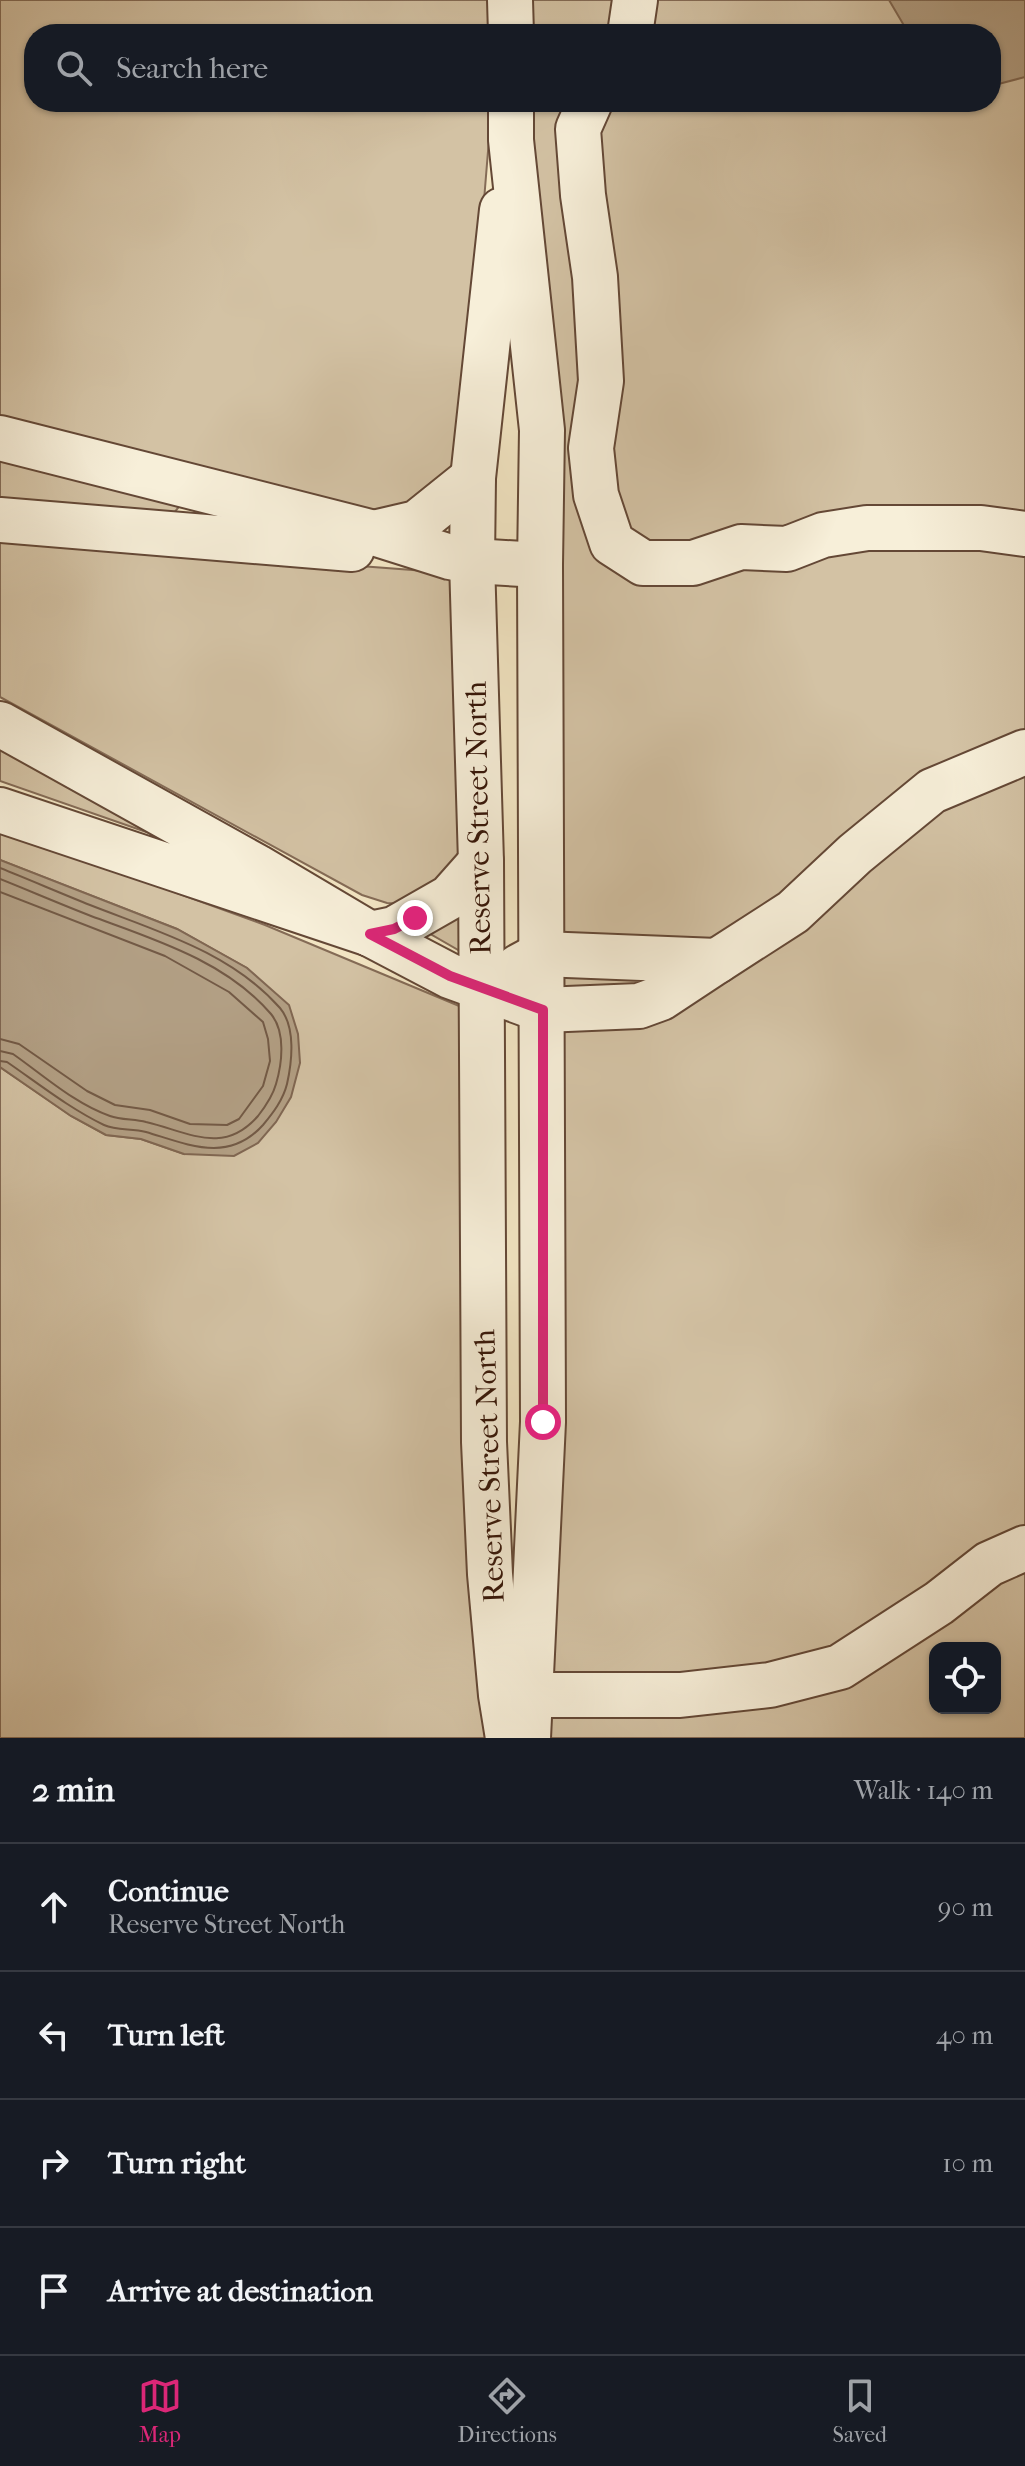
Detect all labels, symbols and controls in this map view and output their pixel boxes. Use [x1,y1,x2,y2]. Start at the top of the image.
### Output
search box [24,24,1001,112]
icon: search [52,46,96,90]
text: Search here [116,51,268,86]
street label: Reserve Street North [459,681,498,955]
route end [397,900,433,936]
street label: Reserve Street North [467,1328,512,1603]
route start [525,1404,561,1440]
map controls [929,1642,1001,1714]
button: locate [929,1642,1001,1714]
text: 2 min [32,1770,115,1810]
text: Walk · 140 m [854,1775,993,1806]
text: Continue [108,1874,229,1909]
icon: ahead [32,1885,76,1929]
text: 90 m [938,1892,993,1923]
text: Reserve Street North [108,1909,345,1940]
icon: left [32,2013,76,2057]
text: Turn left [108,2018,225,2053]
text: 40 m [936,2020,993,2051]
icon: right [32,2141,76,2185]
text: Turn right [108,2146,246,2181]
text: 10 m [942,2148,993,2179]
icon: arrive [32,2269,76,2313]
text: Arrive at destination [108,2274,373,2309]
tab: Map [138,2374,182,2448]
tab: Directions [458,2374,557,2448]
tab: Saved [833,2374,887,2448]

